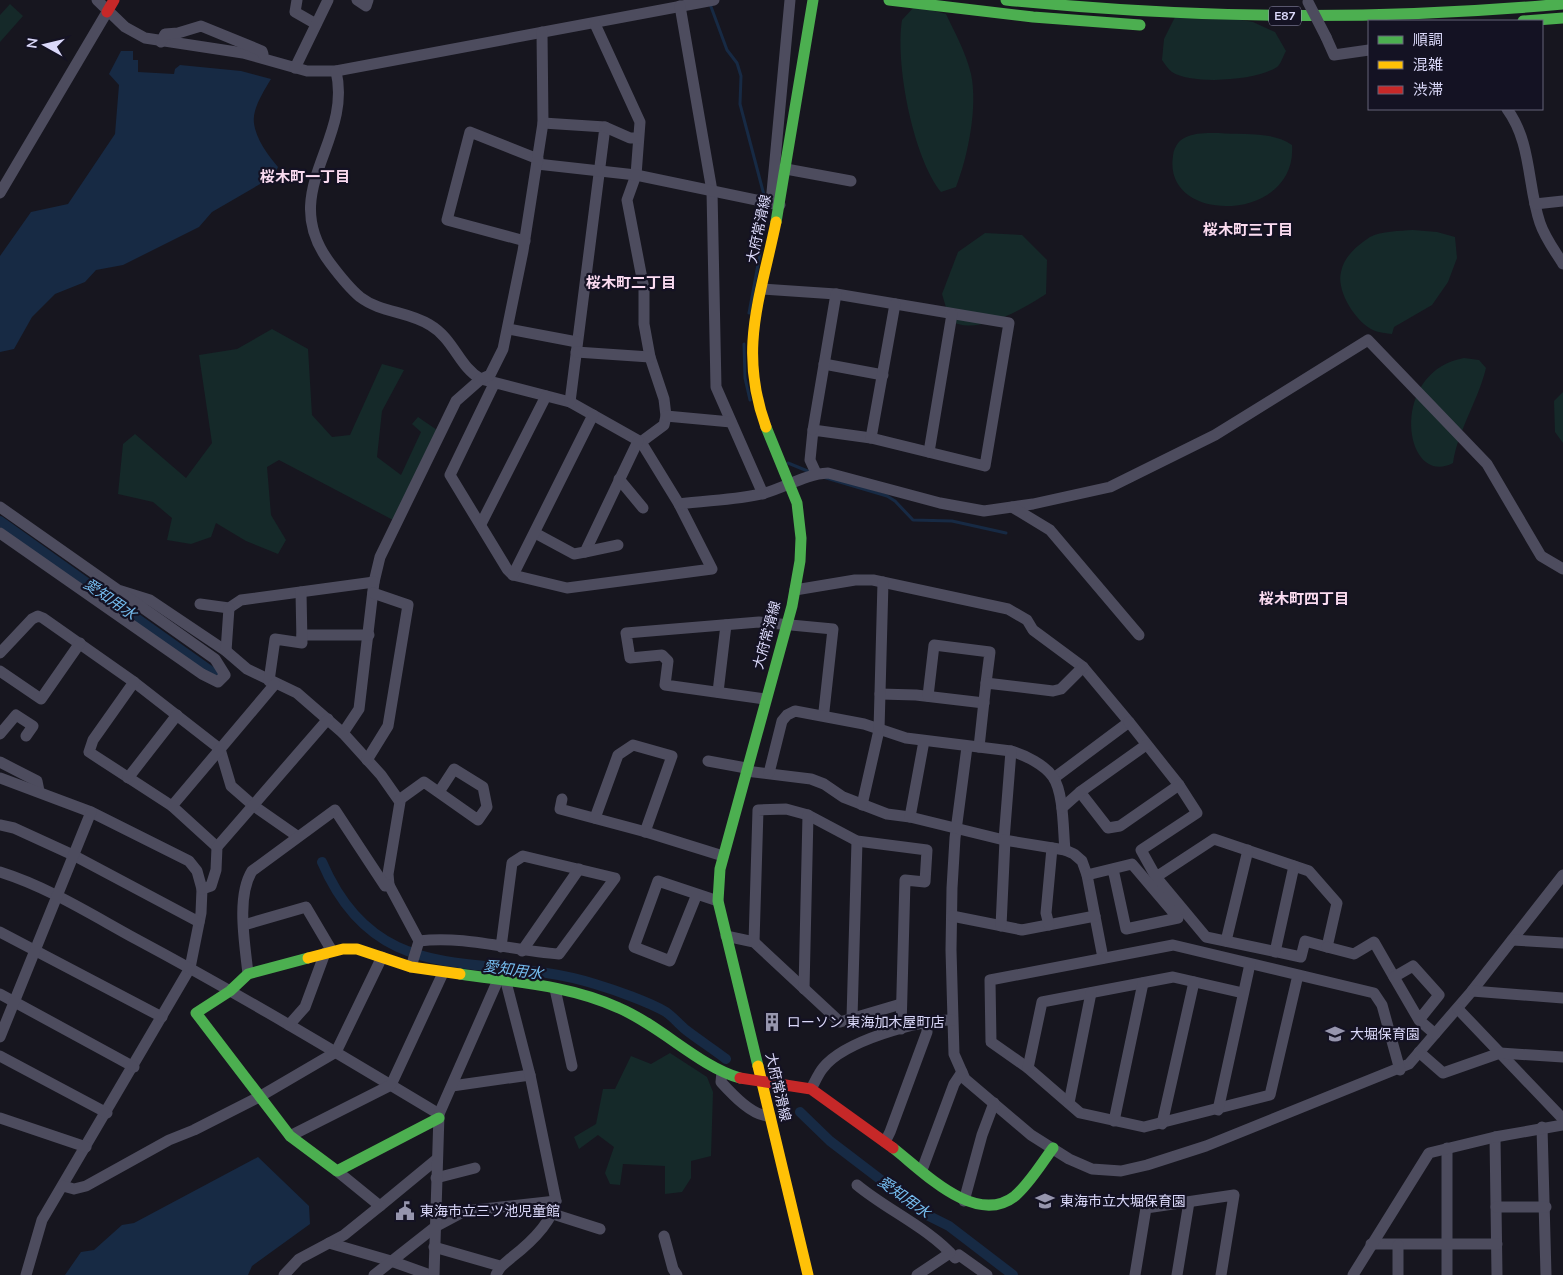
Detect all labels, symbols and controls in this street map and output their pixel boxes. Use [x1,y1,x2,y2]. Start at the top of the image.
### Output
road number: E87 [1269,7,1301,26]
north arrow [20,20,70,70]
legend [1368,20,1543,110]
text: 順調 [1413,30,1443,50]
text: N [22,37,43,50]
text: 混雑 [1413,55,1443,75]
text: 渋滞 [1413,80,1443,100]
district label: 桜木町一丁目 [260,167,350,187]
street label: 大府常滑線 [742,193,776,265]
district label: 桜木町三丁目 [1203,220,1293,240]
district label: 桜木町二丁目 [586,273,676,293]
water label: 愛知用水 [80,574,142,626]
district label: 桜木町四丁目 [1259,589,1349,609]
street label: 大府常滑線 [749,599,785,671]
water label: 愛知用水 [482,956,546,984]
building icon: ローソン 東海加木屋町店 [761,1011,783,1033]
place label: ローソン 東海加木屋町店 [787,1013,945,1032]
school or university icon: 大堀保育園 [1324,1023,1346,1045]
place label: 大堀保育園 [1350,1025,1420,1044]
street label: 大府常滑線 [761,1051,795,1123]
water label: 愛知用水 [874,1171,936,1224]
school or university icon: 東海市立大堀保育園 [1034,1190,1056,1212]
place label: 東海市立大堀保育園 [1060,1192,1186,1211]
public building icon: 東海市立三ツ池児童館 [394,1200,416,1222]
place label: 東海市立三ツ池児童館 [420,1202,560,1221]

